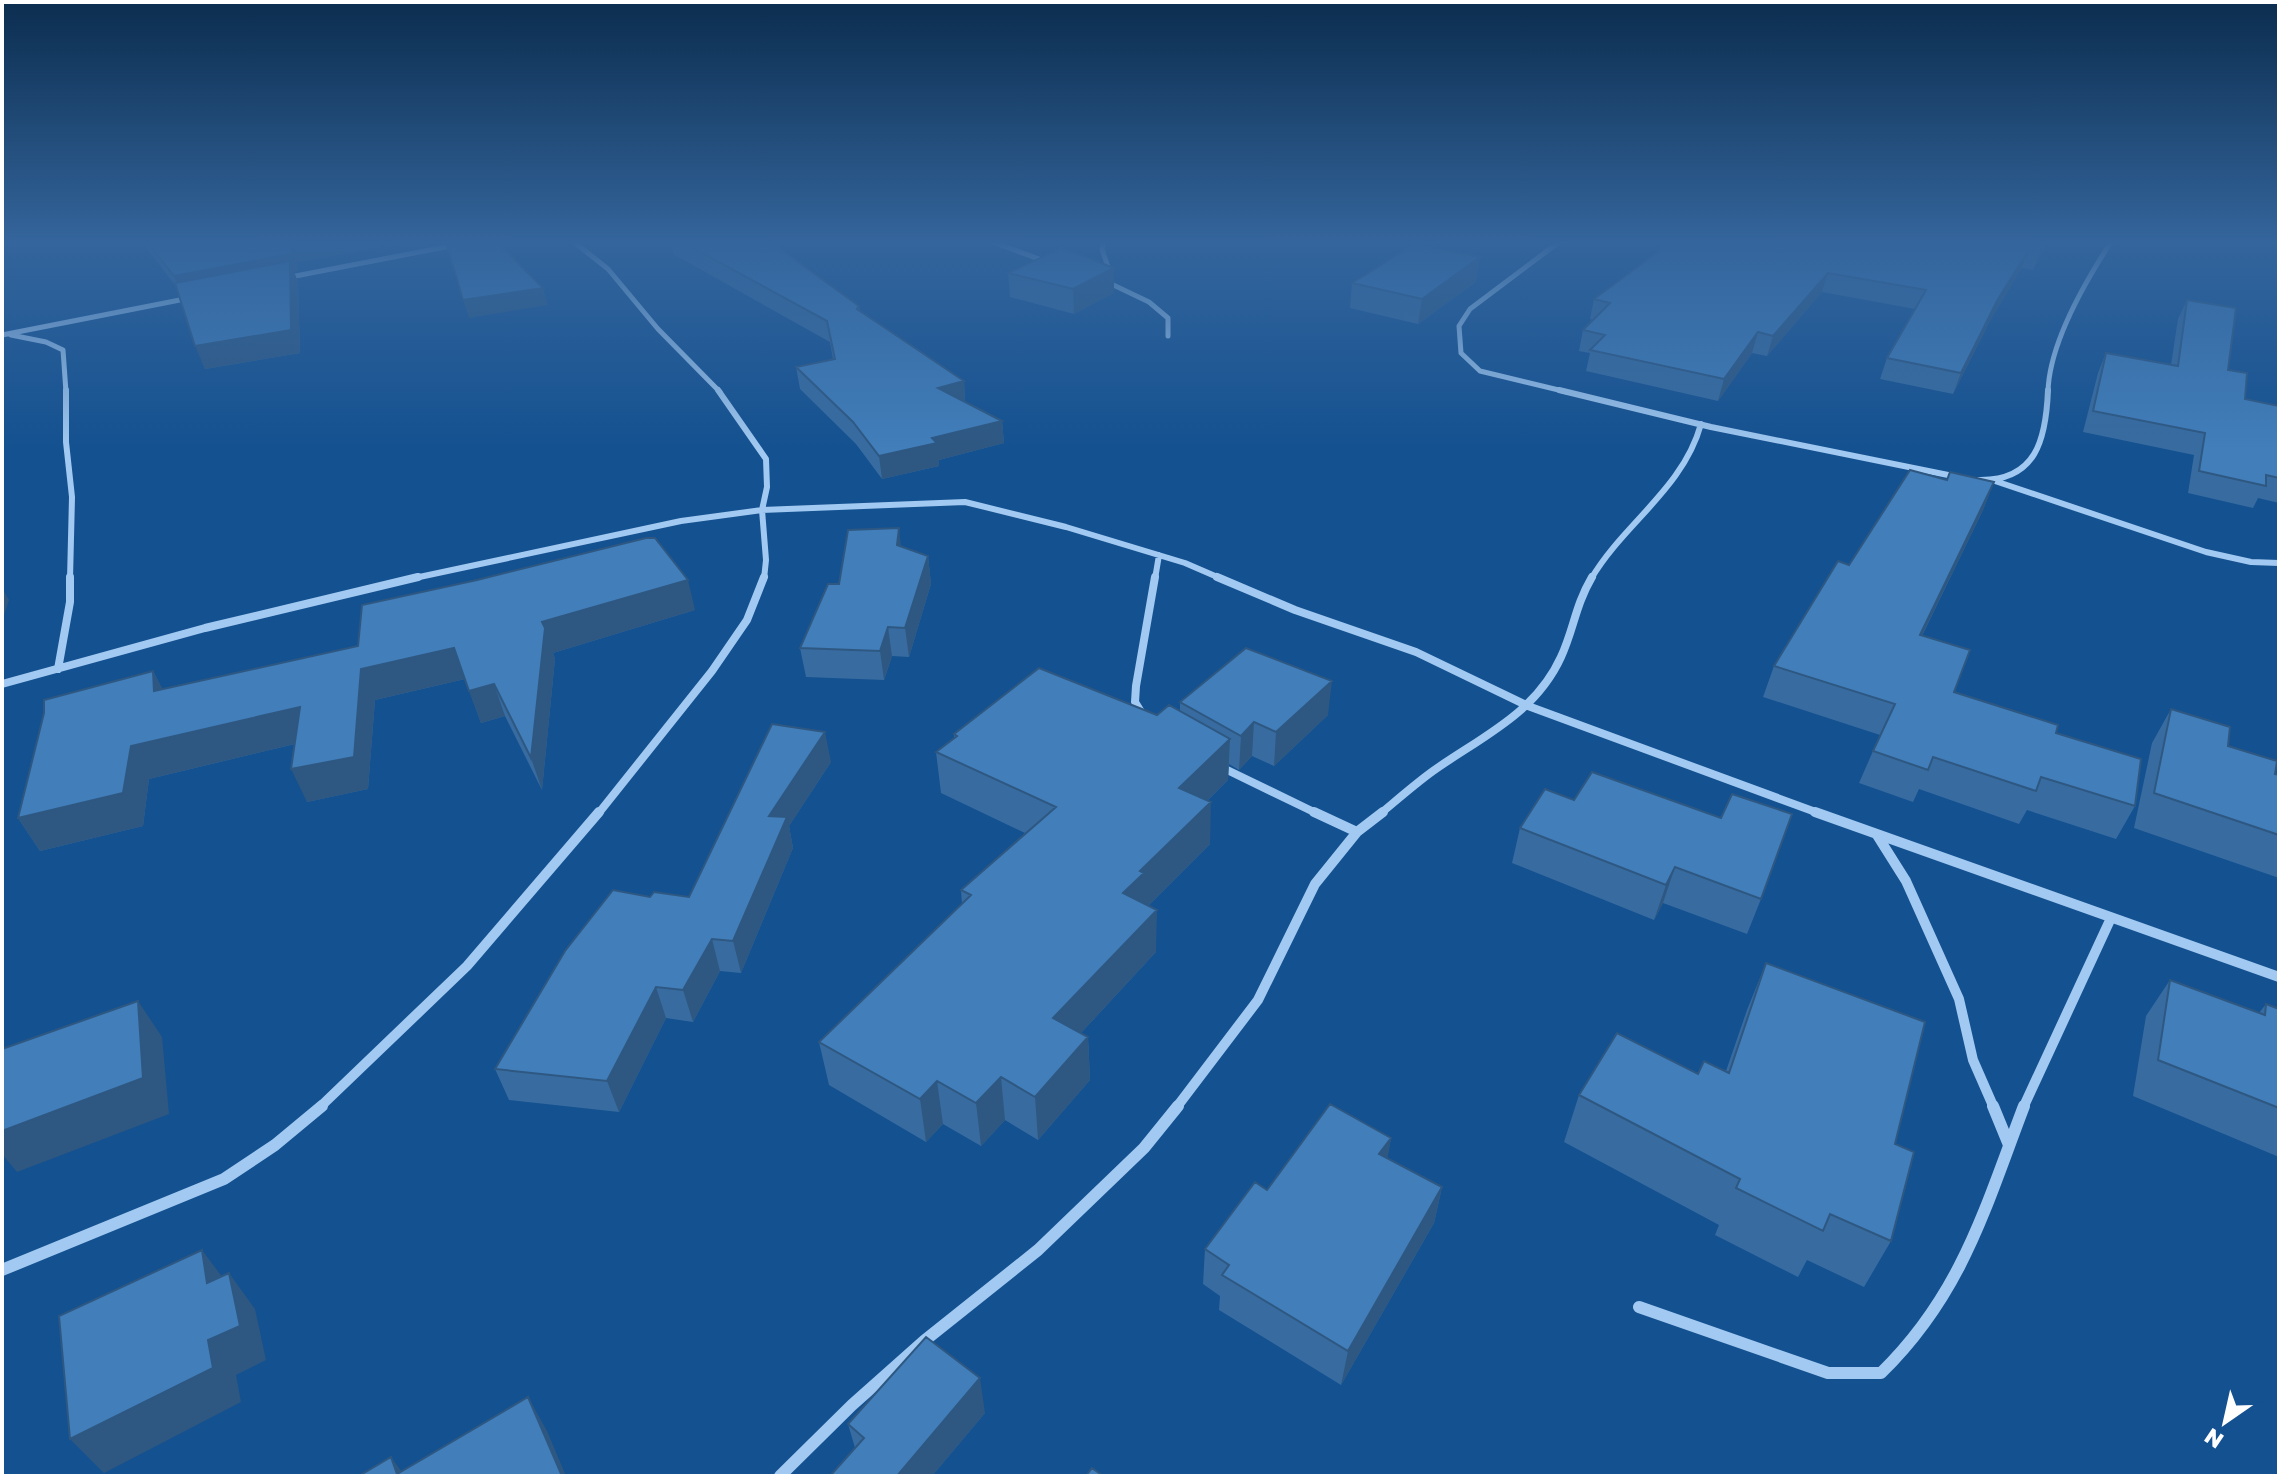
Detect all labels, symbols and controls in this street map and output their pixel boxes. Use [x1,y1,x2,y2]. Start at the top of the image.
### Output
north arrow [2185,1382,2265,1462]
text: N [2199,1423,2228,1455]

